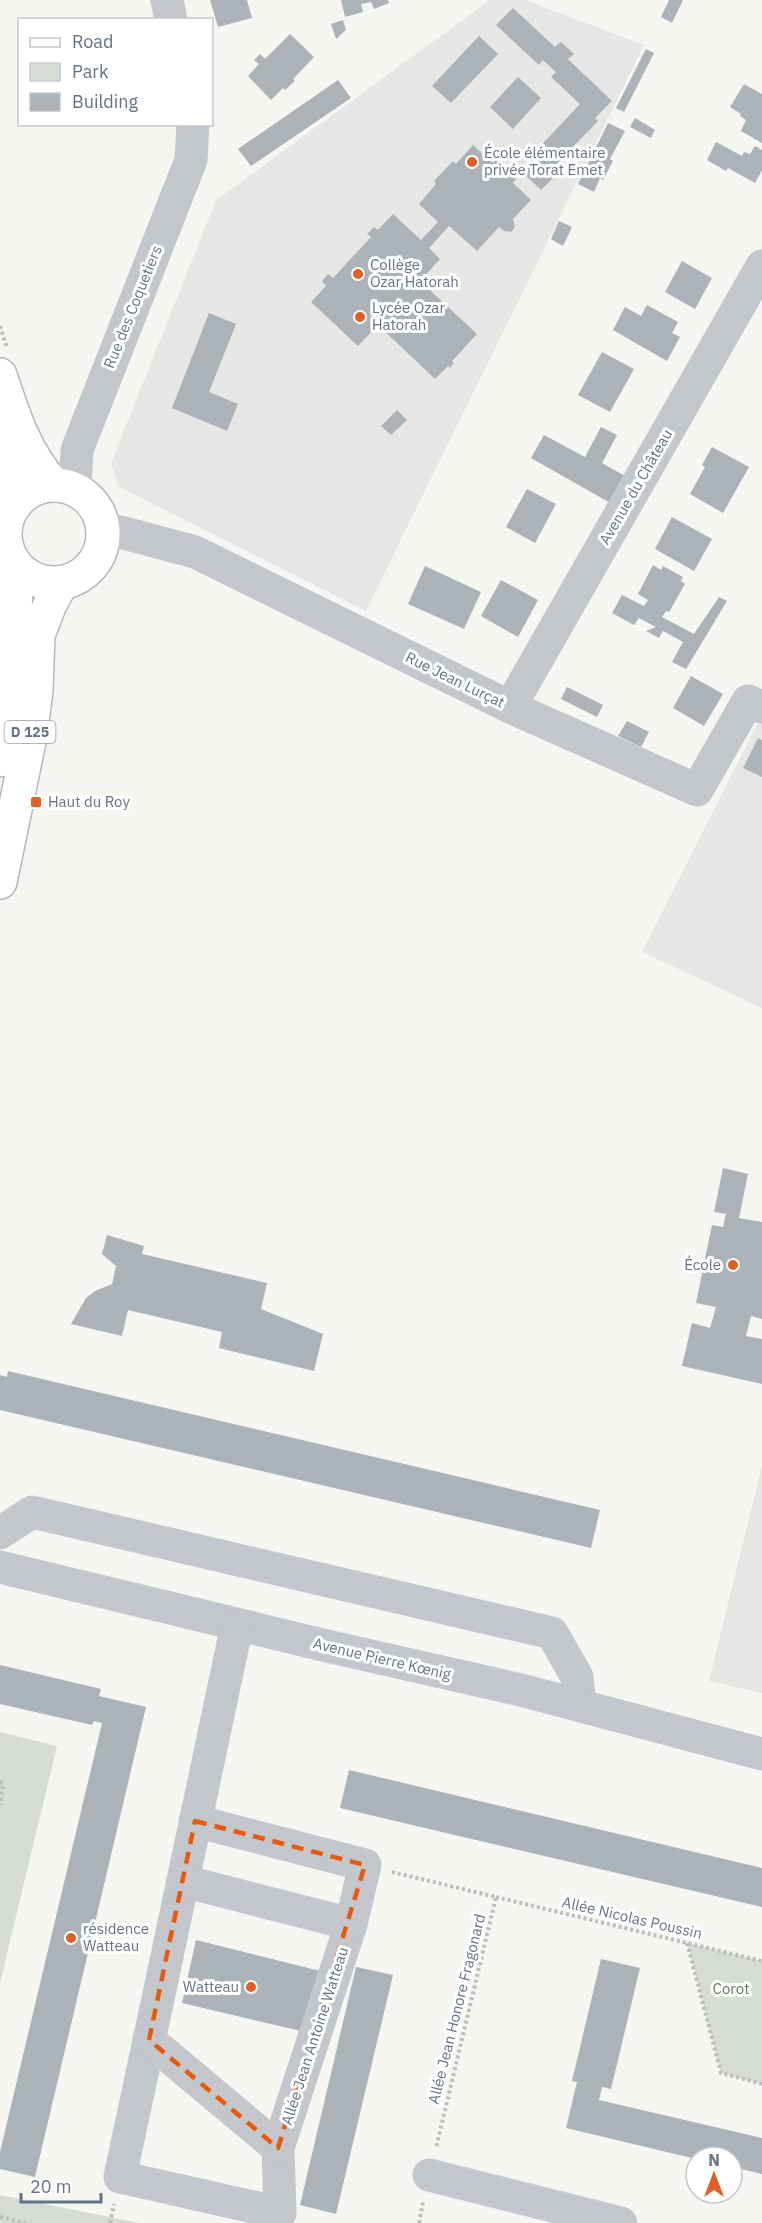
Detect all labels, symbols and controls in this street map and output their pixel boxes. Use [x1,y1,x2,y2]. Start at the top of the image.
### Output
legend [18,18,213,126]
text: Road [72,30,113,53]
text: Park [72,60,109,83]
text: Building [72,90,139,113]
place label: École élémentaire privée Torat Emet [484,143,605,179]
marker: École élémentaire privée Torat Emet [465,155,479,169]
street label: Rue des Coquetiers [99,243,166,371]
place label: Collège Ozar Hatorah [370,255,459,291]
marker: Collège Ozar Hatorah [351,267,365,281]
place label: Lycée Ozar Hatorah [372,298,445,334]
marker: Lycée Ozar Hatorah [353,310,367,324]
street label: Avenue du Château [595,426,676,548]
street label: Rue Jean Lurçat [403,647,508,712]
road number: D 125 [4,721,56,743]
place label: Haut du Roy [48,792,130,811]
marker: Haut du Roy [29,795,43,809]
place label: École [684,1255,721,1274]
marker: École [726,1258,740,1272]
street label: Avenue Pierre Kœnig [311,1633,453,1684]
street label: Allée Nicolas Poussin [560,1892,704,1943]
street label: Allée Jean Honore Fragonard [424,1912,489,2106]
place label: résidence Watteau [83,1919,149,1955]
marker: résidence Watteau [64,1931,78,1945]
street label: Allée Jean Antoine Watteau [277,1945,352,2127]
place label: Watteau [183,1977,239,1996]
park label: Corot [713,1979,749,1998]
marker: Watteau [244,1980,258,1994]
north arrow [684,2145,744,2205]
text: N [708,2150,720,2170]
scale bar [21,2166,100,2204]
text: 20 m [30,2175,72,2198]

